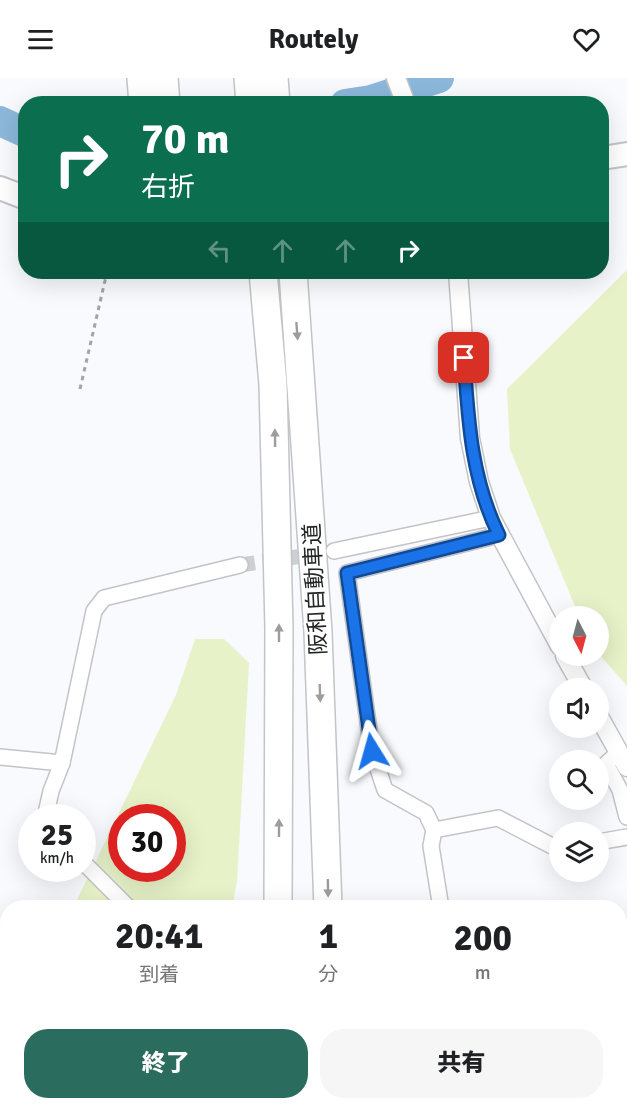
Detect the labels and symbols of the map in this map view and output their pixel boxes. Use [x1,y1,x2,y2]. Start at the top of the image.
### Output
one-way arrow [292,322,302,341]
pin [438,332,489,383]
one-way arrow [270,429,279,448]
street label: 阪和自動車道 [298,522,332,656]
north arrow [549,606,609,666]
one-way arrow [274,624,284,643]
one-way arrow [316,684,325,703]
position arrow [340,719,404,783]
speed limit sign: 30 [108,804,186,882]
one-way arrow [274,819,284,838]
one-way arrow [323,879,332,898]

